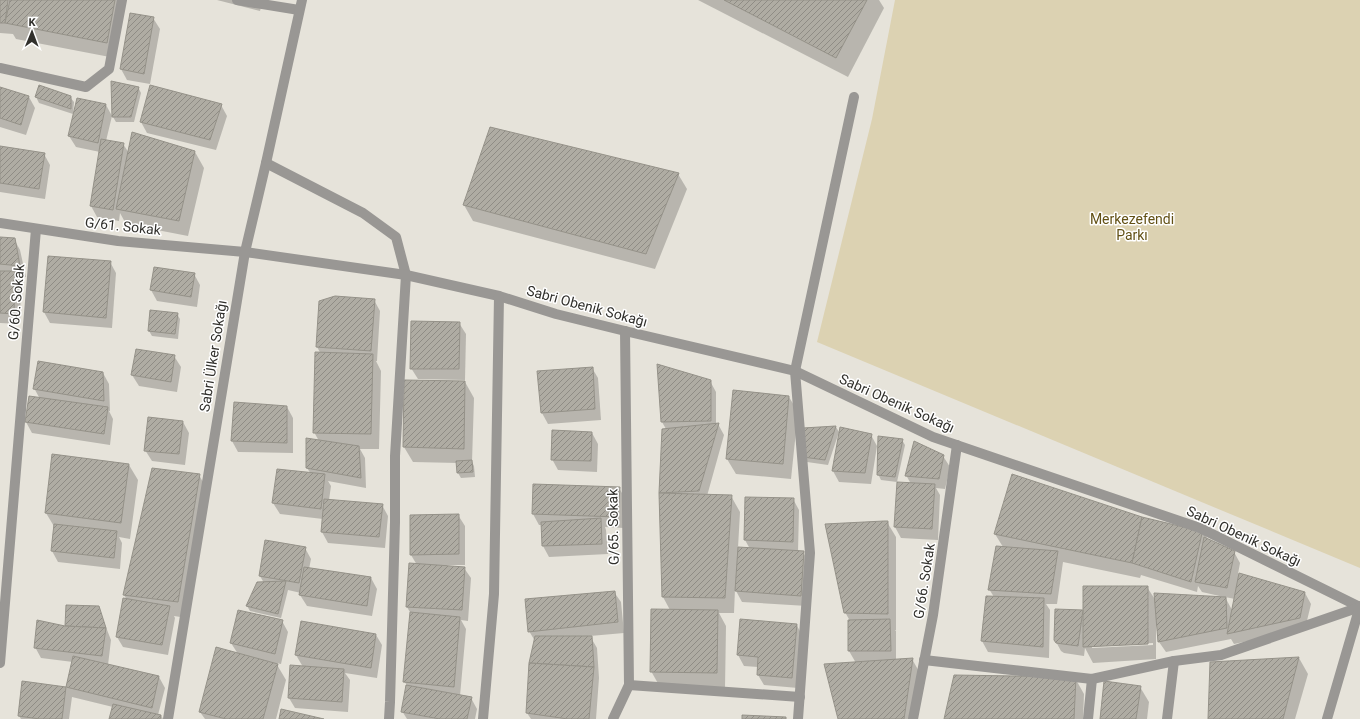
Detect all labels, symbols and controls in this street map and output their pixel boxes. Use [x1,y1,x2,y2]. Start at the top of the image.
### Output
north arrow [12,12,52,52]
text: K [29,16,37,29]
park label: Merkezefendi Parkı [1090,211,1174,243]
street label: G/61. Sokak [84,214,163,238]
street label: G/60. Sokak [5,262,27,341]
street label: Sabri Obenik Sokağı [525,282,649,330]
street label: Sabri Ülker Sokağı [196,299,230,413]
street label: Sabri Obenik Sokağı [837,370,957,436]
street label: G/65. Sokak [604,488,622,565]
street label: Sabri Obenik Sokağı [1184,502,1304,570]
street label: G/66. Sokak [910,541,938,620]

